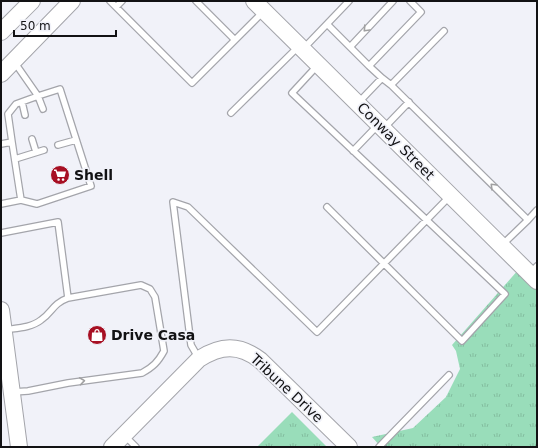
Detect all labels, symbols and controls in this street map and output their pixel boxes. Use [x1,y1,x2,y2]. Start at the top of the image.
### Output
scale bar [14,12,116,38]
text: 50 m [20,19,51,33]
one-way arrow [363,24,371,32]
street label: Conway Street [354,99,438,183]
supermarket icon: Shell [49,164,71,186]
place label: Shell [74,167,113,183]
one-way arrow [490,183,498,191]
shop icon: Drive Casa [86,324,108,346]
place label: Drive Casa [111,327,195,343]
street label: Tribune Drive [247,350,327,426]
one-way arrow [79,377,85,386]

